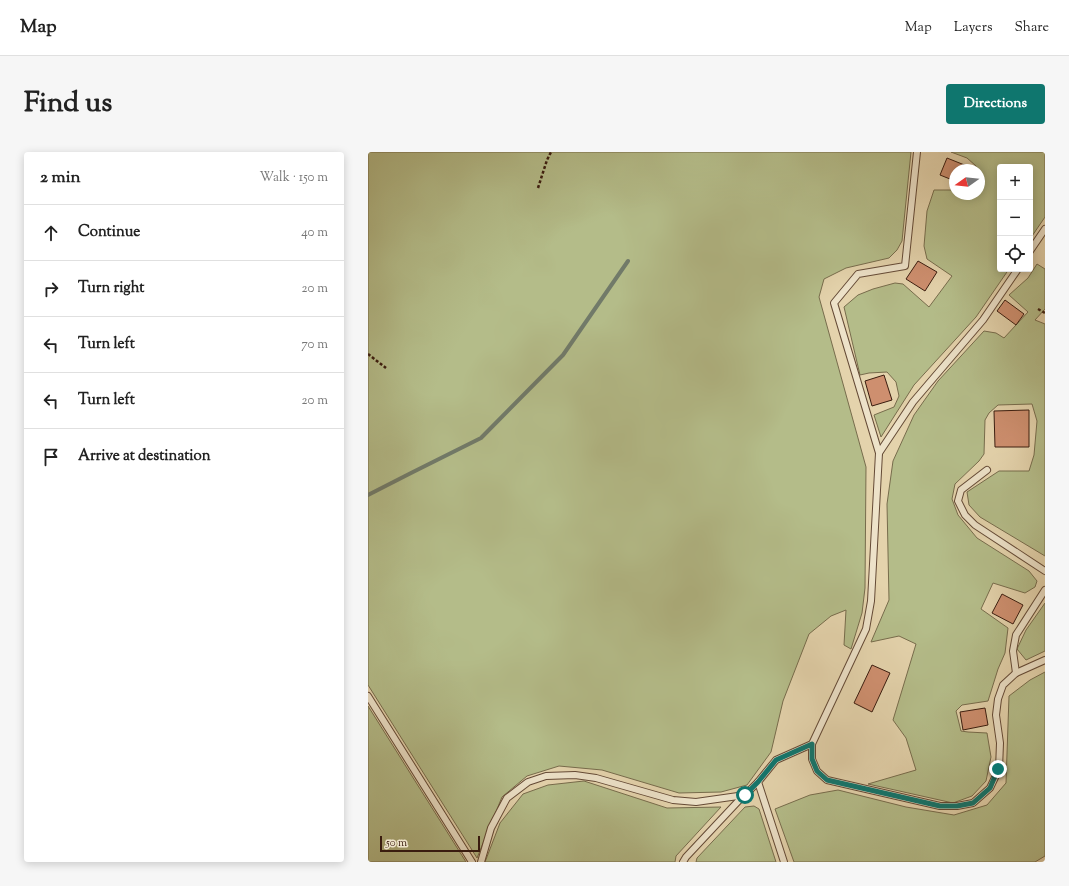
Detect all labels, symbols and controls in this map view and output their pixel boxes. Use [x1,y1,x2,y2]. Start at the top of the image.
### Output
text: Map [20,14,57,41]
text: Map [905,18,932,38]
text: Layers [954,18,992,38]
text: Share [1014,18,1049,38]
text: Find us [24,84,112,124]
button: Directions [946,84,1045,124]
north arrow [949,164,985,200]
map controls [997,164,1033,272]
button: + [997,164,1033,200]
text: 2 min [40,166,81,190]
text: Walk · 150 m [259,169,328,187]
button: − [997,200,1033,236]
icon: ahead [40,222,62,244]
text: Continue [78,222,140,243]
text: 40 m [301,224,328,242]
button: locate [997,236,1033,272]
icon: right [40,278,62,300]
text: Turn right [78,278,144,299]
text: 20 m [302,280,328,298]
icon: left [40,334,62,356]
text: Turn left [78,334,135,355]
text: 70 m [301,336,328,354]
icon: left [40,390,62,412]
text: Turn left [78,390,135,411]
text: 20 m [302,392,328,410]
icon: arrive [40,446,62,468]
text: Arrive at destination [78,446,211,467]
route end [989,760,1007,778]
route start [736,786,754,804]
scale bar [380,834,480,853]
text: 50 m [386,835,407,851]

